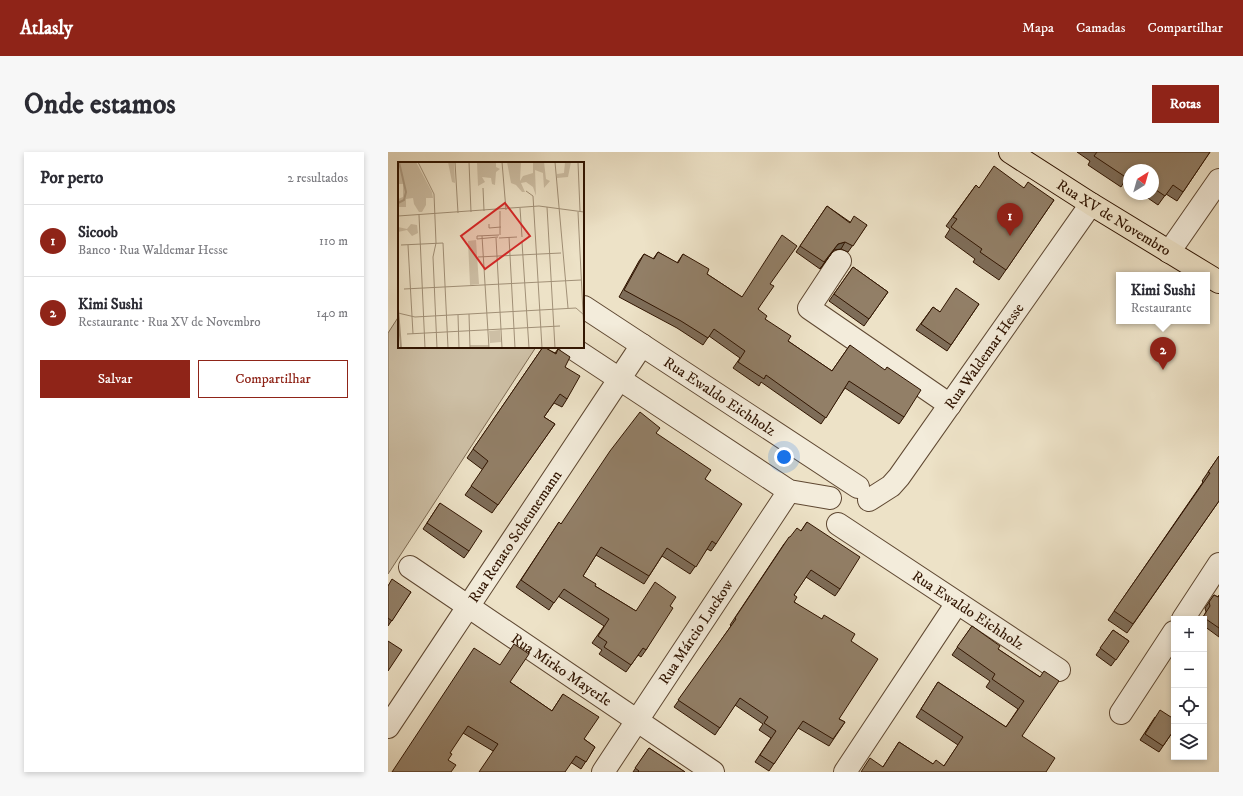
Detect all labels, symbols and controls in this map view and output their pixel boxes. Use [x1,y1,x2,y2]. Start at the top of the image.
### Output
text: Atlasly [20,17,73,40]
text: Mapa [1022,19,1054,37]
text: Camadas [1076,19,1125,37]
text: Compartilhar [1147,19,1223,37]
button: Rotas [1152,85,1219,123]
text: Onde estamos [24,87,176,122]
inset map [398,162,584,348]
north arrow [1123,164,1159,200]
text: Por perto [40,167,103,189]
text: 2 resultados [287,170,348,186]
street label: Rua XV de Novembro [1053,175,1175,260]
pin: 1 [997,203,1023,236]
text: Sicoob [78,223,118,242]
text: 1 [51,233,55,249]
text: 110 m [319,233,348,249]
text: Banco · Rua Waldemar Hesse [78,242,228,258]
popup [1116,272,1210,324]
text: Kimi Sushi [1131,281,1195,300]
text: Kimi Sushi [78,295,143,314]
street label: Rua Waldemar Hesse [940,299,1028,413]
text: Restaurante [1131,300,1192,316]
text: 2 [50,305,56,321]
text: 140 m [316,305,348,321]
text: Restaurante · Rua XV de Novembro [78,314,261,330]
pin: 2 [1150,337,1176,370]
street label: Rua Ewaldo Eichholz [660,352,780,440]
button: Salvar [40,360,190,398]
button: Compartilhar [198,360,348,398]
your location [774,447,794,467]
street label: Rua Renato Scheunemann [464,466,566,606]
street label: Rua Ewaldo Eichholz [908,566,1028,654]
street label: Rua Márcio Luckow [654,575,738,688]
map controls [1171,616,1207,760]
button: + [1171,616,1207,652]
street label: Rua Mirko Mayerle [508,629,615,710]
button: − [1171,652,1207,688]
button: locate [1171,688,1207,724]
button: layers [1171,724,1207,760]

